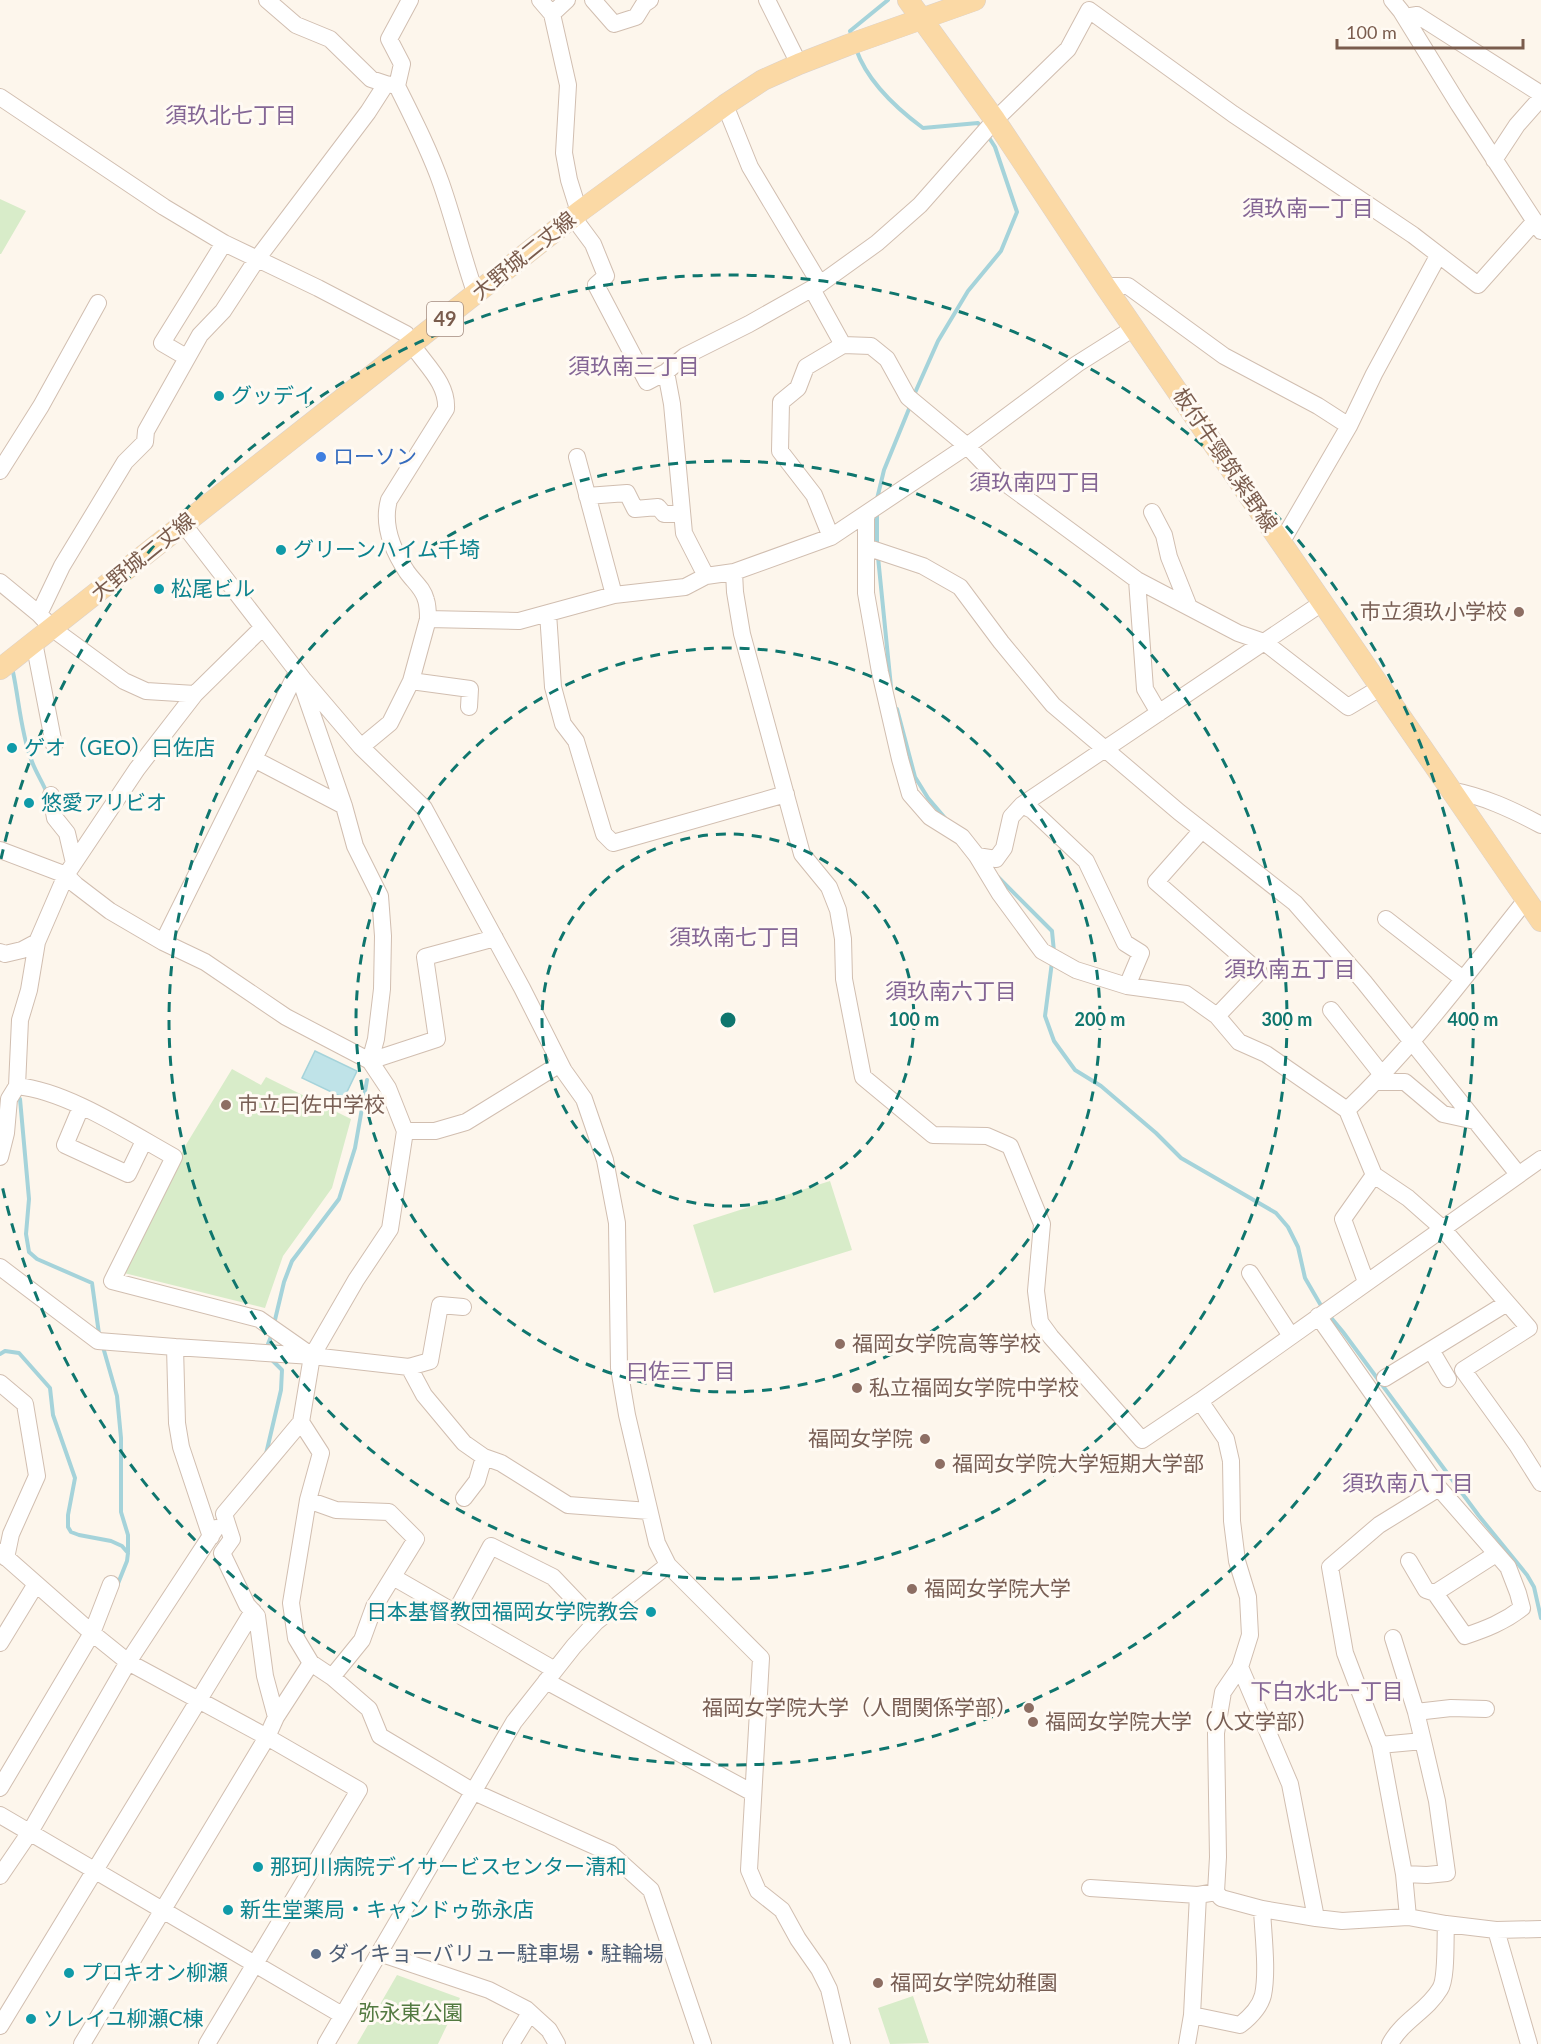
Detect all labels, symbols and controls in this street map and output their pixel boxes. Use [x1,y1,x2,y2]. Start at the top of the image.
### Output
scale bar [1337,12,1523,50]
text: 100 m [1346,21,1397,43]
district label: 須玖北七丁目 [165,101,297,128]
district label: 須玖南一丁目 [1242,194,1374,221]
street label: 大野城二丈線 [466,205,580,304]
road number: 49 [427,302,463,336]
district label: 須玖南三丁目 [568,352,700,379]
place label: グッデイ [231,382,315,407]
street label: 板付牛頸筑紫野線 [1169,383,1284,536]
marker: グッデイ [212,389,226,403]
place label: ローソン [333,443,417,468]
marker: ローソン [314,450,328,464]
district label: 須玖南四丁目 [969,468,1101,495]
street label: 大野城二丈線 [85,506,199,605]
place label: グリーンハイム千埼 [293,536,480,561]
marker: グリーンハイム千埼 [274,543,288,557]
place label: 松尾ビル [171,575,255,600]
marker: 松尾ビル [152,582,166,596]
place label: 市立須玖小学校 [1360,598,1507,623]
marker: 市立須玖小学校 [1512,605,1526,619]
place label: ゲオ（GEO）曰佐店 [24,734,215,759]
marker: ゲオ（GEO）曰佐店 [5,741,19,755]
place label: 悠愛アリビオ [41,789,167,814]
marker: 悠愛アリビオ [22,796,36,810]
district label: 須玖南七丁目 [669,923,801,950]
district label: 須玖南五丁目 [1224,955,1356,982]
district label: 須玖南六丁目 [885,977,1017,1004]
text: 100 m [889,1008,939,1030]
text: 200 m [1075,1008,1125,1030]
text: 300 m [1262,1008,1312,1030]
text: 400 m [1448,1008,1498,1030]
centre of rings [718,1010,738,1030]
place label: 市立曰佐中学校 [238,1091,385,1116]
marker: 市立曰佐中学校 [219,1098,233,1112]
place label: 福岡女学院高等学校 [852,1330,1041,1355]
marker: 福岡女学院高等学校 [833,1337,847,1351]
district label: 曰佐三丁目 [626,1357,736,1384]
place label: 私立福岡女学院中学校 [869,1374,1079,1399]
marker: 私立福岡女学院中学校 [850,1381,864,1395]
place label: 福岡女学院 [808,1425,913,1450]
marker: 福岡女学院 [918,1432,932,1446]
place label: 福岡女学院大学短期大学部 [952,1450,1204,1475]
marker: 福岡女学院大学短期大学部 [933,1457,947,1471]
district label: 須玖南八丁目 [1342,1469,1474,1496]
place label: 福岡女学院大学 [924,1575,1071,1600]
marker: 福岡女学院大学 [905,1582,919,1596]
place label: 日本基督教団福岡女学院教会 [366,1598,639,1623]
marker: 日本基督教団福岡女学院教会 [644,1605,658,1619]
district label: 下白水北一丁目 [1250,1677,1404,1704]
place label: 福岡女学院大学（人間関係学部） [702,1694,1017,1719]
marker: 福岡女学院大学（人間関係学部） [1022,1701,1036,1715]
place label: 福岡女学院大学（人文学部） [1045,1708,1318,1733]
marker: 福岡女学院大学（人文学部） [1026,1715,1040,1729]
place label: 那珂川病院デイサービスセンター清和 [270,1853,627,1878]
marker: 那珂川病院デイサービスセンター清和 [251,1860,265,1874]
place label: 新生堂薬局・キャンドゥ弥永店 [240,1896,534,1921]
marker: 新生堂薬局・キャンドゥ弥永店 [221,1903,235,1917]
place label: ダイキョーバリュー駐車場・駐輪場 [328,1940,664,1965]
marker: ダイキョーバリュー駐車場・駐輪場 [309,1947,323,1961]
place label: プロキオン柳瀬 [81,1959,228,1984]
marker: プロキオン柳瀬 [62,1966,76,1980]
place label: 福岡女学院幼稚園 [890,1969,1058,1994]
marker: 福岡女学院幼稚園 [871,1976,885,1990]
park label: 弥永東公園 [359,1999,464,2024]
place label: ソレイユ柳瀬C棟 [43,2005,204,2030]
marker: ソレイユ柳瀬C棟 [24,2012,38,2026]

